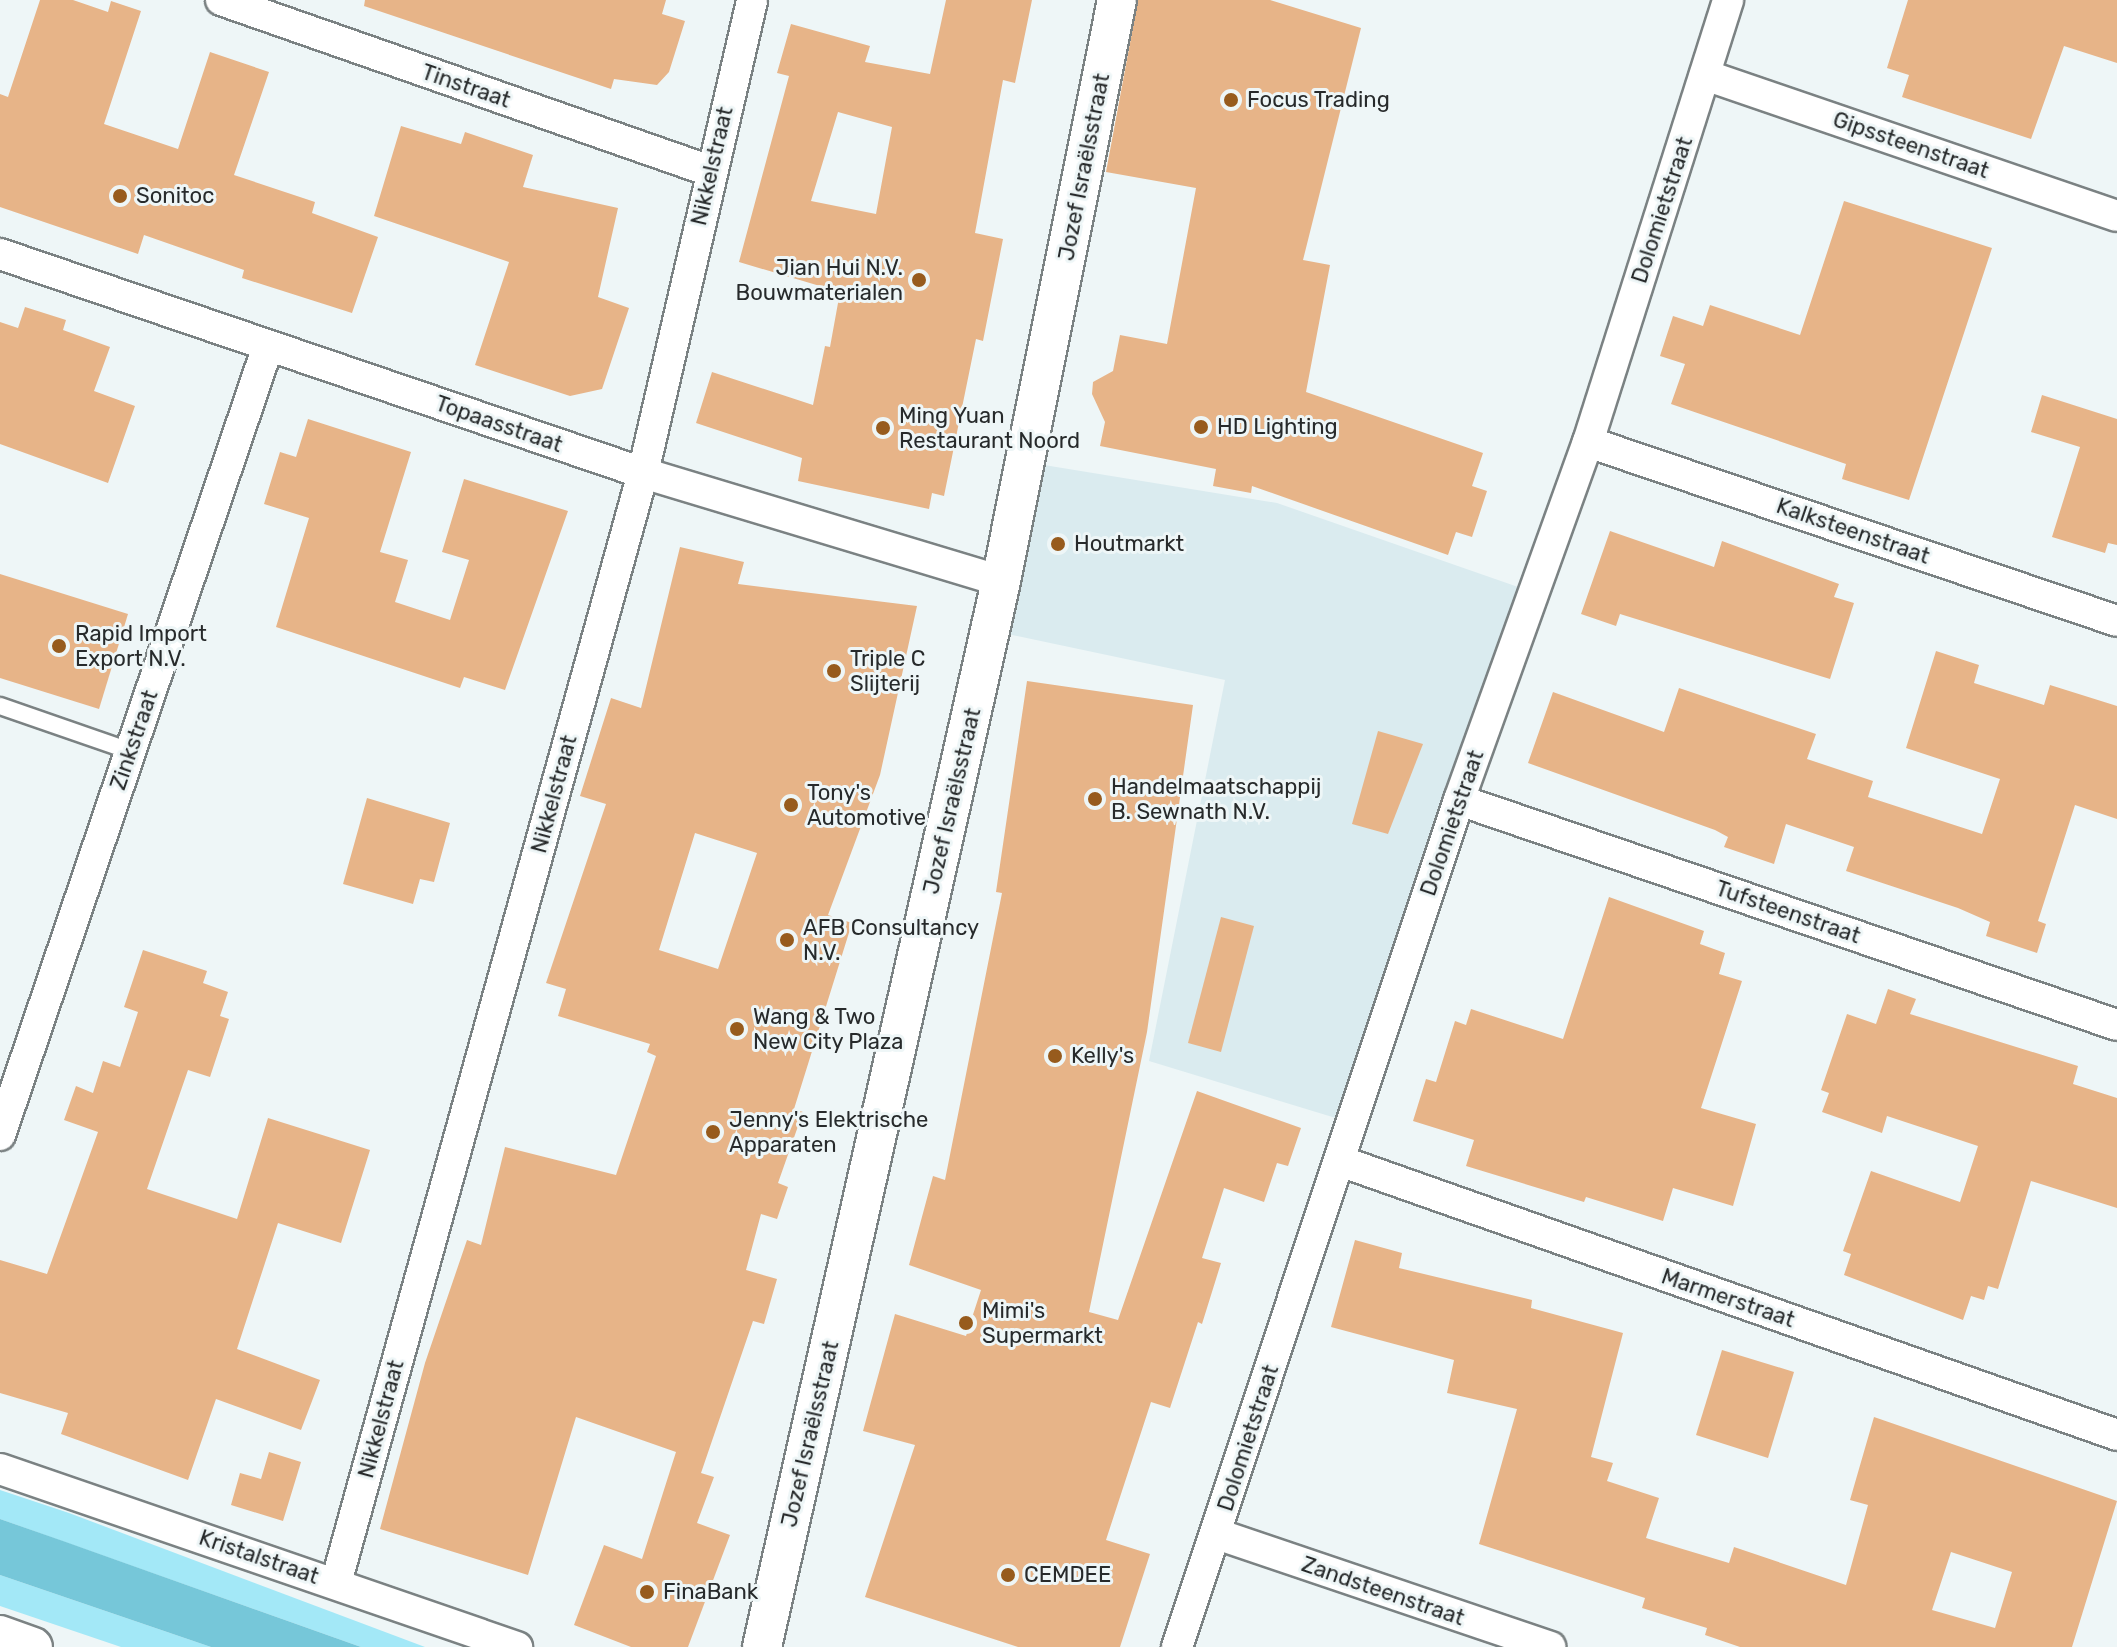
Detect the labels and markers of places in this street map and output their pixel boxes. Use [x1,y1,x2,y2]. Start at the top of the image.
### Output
place label: Focus Trading [1247,87,1390,113]
marker: Focus Trading [1222,91,1240,109]
place label: Sonitoc [136,183,214,209]
marker: Sonitoc [111,187,129,205]
place label: Jian Hui N.V. Bouwmaterialen [735,254,903,306]
marker: Jian Hui N.V. Bouwmaterialen [910,271,928,289]
place label: Ming Yuan Restaurant Noord [899,402,1080,454]
place label: HD Lighting [1217,414,1338,440]
marker: HD Lighting [1192,418,1210,436]
marker: Ming Yuan Restaurant Noord [874,419,892,437]
place label: Houtmarkt [1074,531,1184,557]
marker: Houtmarkt [1049,535,1067,553]
place label: Rapid Import Export N.V. [75,620,207,672]
marker: Rapid Import Export N.V. [50,637,68,655]
place label: Triple C Slijterij [850,645,925,696]
marker: Triple C Slijterij [825,662,843,680]
place label: Handelmaatschappij B. Sewnath N.V. [1111,773,1321,824]
place label: Tony's Automotive [807,779,926,830]
marker: Handelmaatschappij B. Sewnath N.V. [1086,790,1104,808]
marker: Tony's Automotive [782,796,800,814]
place label: AFB Consultancy N.V. [803,914,979,966]
marker: AFB Consultancy N.V. [778,931,796,949]
place label: Wang & Two New City Plaza [753,1003,904,1054]
marker: Wang & Two New City Plaza [728,1020,746,1038]
place label: Kelly's [1071,1043,1134,1069]
marker: Kelly's [1046,1047,1064,1065]
place label: Jenny's Elektrische Apparaten [729,1106,928,1158]
marker: Jenny's Elektrische Apparaten [704,1123,722,1141]
place label: Mimi's Supermarkt [982,1297,1103,1348]
marker: Mimi's Supermarkt [957,1314,975,1332]
place label: CEMDEE [1024,1562,1111,1588]
marker: CEMDEE [999,1566,1017,1584]
place label: FinaBank [663,1579,758,1605]
marker: FinaBank [638,1583,656,1601]

